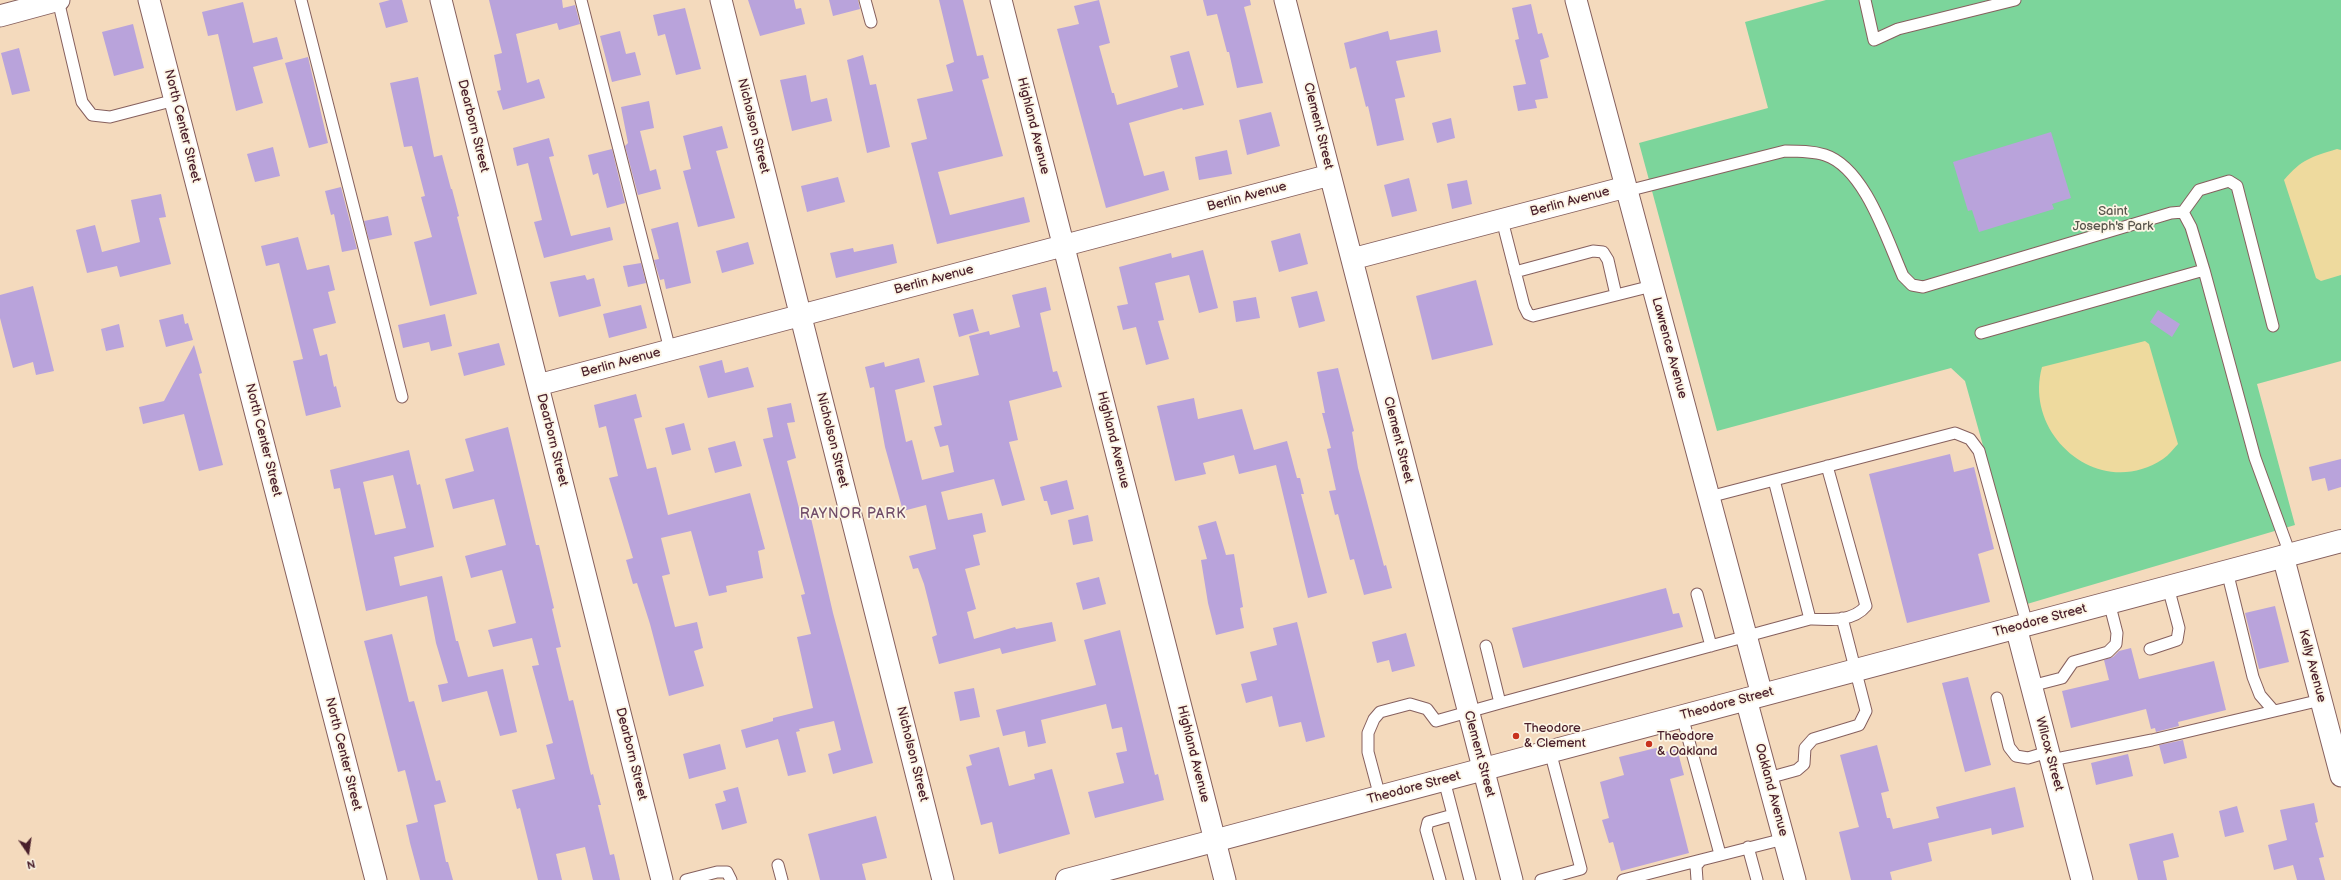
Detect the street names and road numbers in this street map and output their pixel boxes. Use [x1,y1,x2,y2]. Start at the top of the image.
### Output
street label: North Center Street [160,68,204,184]
street label: Highland Avenue [1013,76,1053,176]
street label: Nicholson Street [734,77,772,175]
street label: Dearborn Street [454,78,492,174]
street label: Clement Street [1300,81,1336,171]
street label: Berlin Avenue [1206,179,1288,215]
street label: Berlin Avenue [1529,184,1611,220]
street label: Berlin Avenue [893,262,975,298]
street label: Lawrence Avenue [1648,296,1690,400]
street label: Berlin Avenue [580,345,662,381]
street label: North Center Street [241,382,285,498]
street label: Highland Avenue [1093,390,1133,490]
street label: Nicholson Street [813,391,851,489]
street label: Dearborn Street [533,392,571,488]
street label: Clement Street [1380,395,1416,485]
street label: Theodore Street [1992,601,2088,641]
street label: Kelly Avenue [2295,628,2329,704]
street label: Theodore Street [1679,684,1775,724]
street label: North Center Street [321,696,365,812]
street label: Highland Avenue [1173,704,1213,804]
street label: Nicholson Street [893,705,931,803]
street label: Dearborn Street [612,706,650,802]
street label: Clement Street [1460,709,1498,799]
street label: Wilcox Street [2032,715,2066,793]
street label: Oakland Avenue [1751,742,1791,838]
street label: Theodore Street [1366,768,1462,808]

